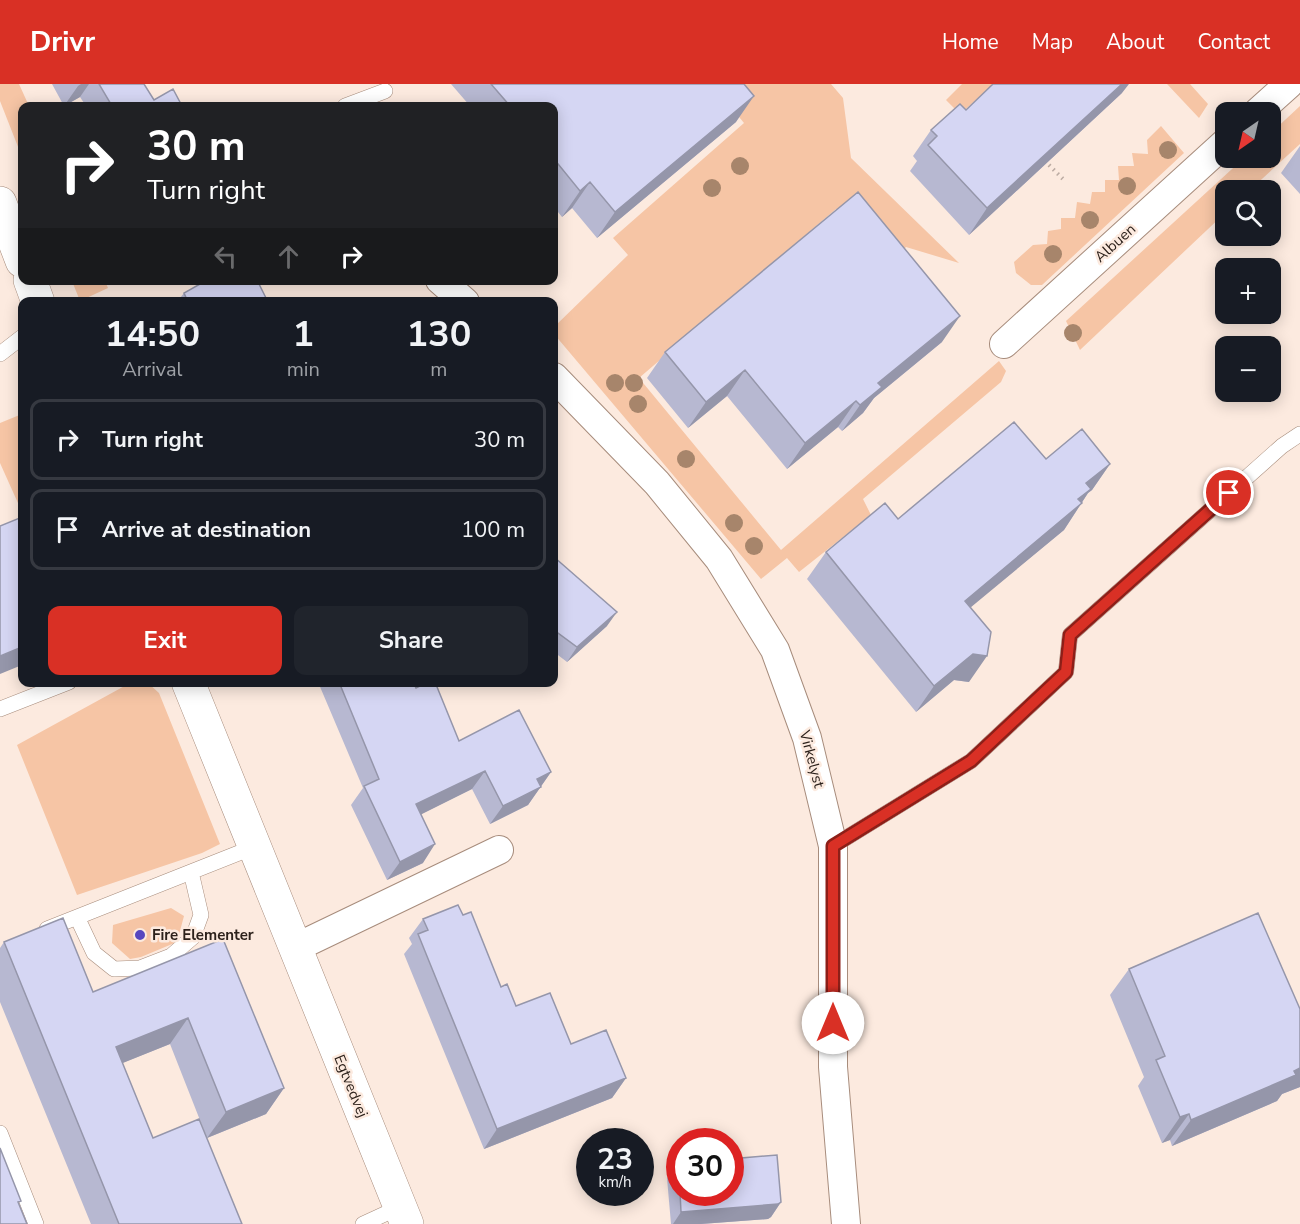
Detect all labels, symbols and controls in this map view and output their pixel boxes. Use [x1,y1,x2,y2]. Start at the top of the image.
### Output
text: Drivr [30,23,95,61]
text: Home [942,28,999,56]
text: Map [1032,28,1073,56]
text: About [1106,28,1164,56]
text: Contact [1197,28,1270,56]
north arrow [1215,102,1281,168]
map controls [1215,102,1281,402]
text: 30 m [147,118,246,175]
icon: right [48,126,126,204]
text: Turn right [147,172,265,209]
button: search [1215,180,1281,246]
street label: Albuen [1090,219,1140,267]
icon: left [209,240,242,273]
icon: ahead [272,240,305,273]
icon: right [335,240,368,273]
button: + [1215,258,1281,324]
text: 14:50 [105,310,200,359]
text: 1 [292,310,314,359]
text: 130 [406,310,471,359]
button: − [1215,336,1281,402]
text: Arrival [122,356,182,383]
text: min [287,356,320,383]
text: m [430,356,447,383]
icon: right [51,423,84,456]
text: Turn right [102,425,203,455]
text: 30 m [474,425,525,455]
pin [1203,467,1254,518]
icon: arrive [1212,476,1245,509]
icon: arrive [51,513,84,546]
text: Arrive at destination [102,515,311,545]
text: 100 m [461,515,525,545]
button: Exit [48,606,282,675]
button: Share [294,606,528,675]
street label: Virkelyst [794,727,829,791]
place label: Fire Elementer [152,925,254,945]
marker: Fire Elementer [133,928,147,942]
position arrow [801,991,865,1055]
street label: Egtvedvej [329,1052,373,1120]
speed limit sign: 30 [666,1128,744,1206]
text: 23 [597,1139,633,1180]
text: km/h [598,1172,632,1192]

